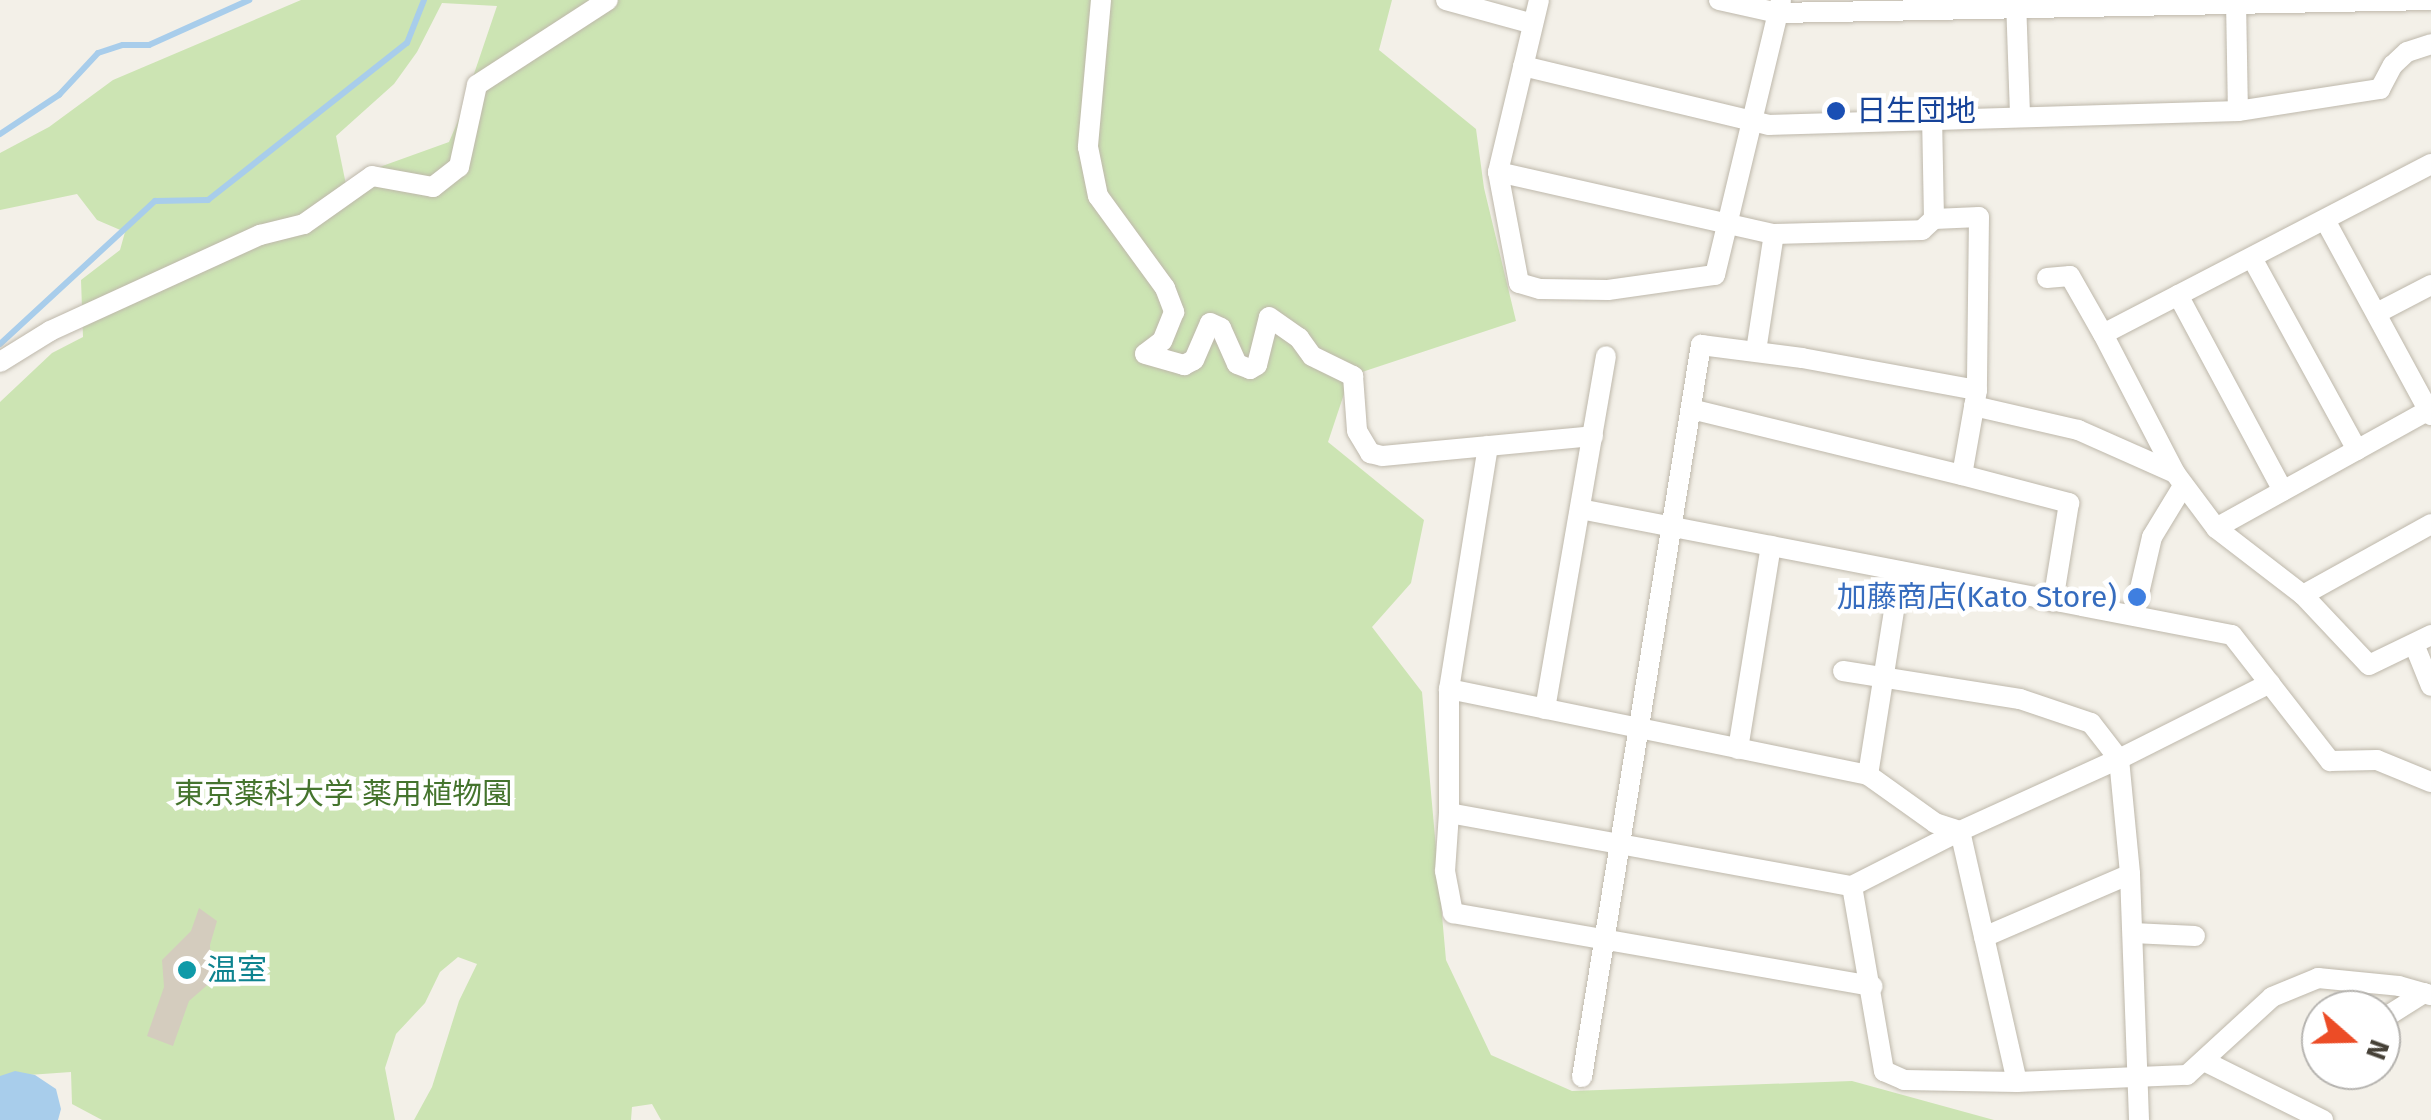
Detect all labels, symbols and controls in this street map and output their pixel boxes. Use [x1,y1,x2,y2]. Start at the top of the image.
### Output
place label: 日生団地 [1856,93,1976,129]
marker: 日生団地 [1825,100,1847,122]
place label: 加藤商店(Kato Store) [1837,579,2117,615]
marker: 加藤商店(Kato Store) [2126,586,2148,608]
park label: 東京薬科大学 薬用植物園 [174,776,512,812]
place label: 温室 [207,952,267,988]
marker: 温室 [176,959,198,981]
north arrow [2301,990,2401,1090]
text: N [2359,1035,2396,1064]

